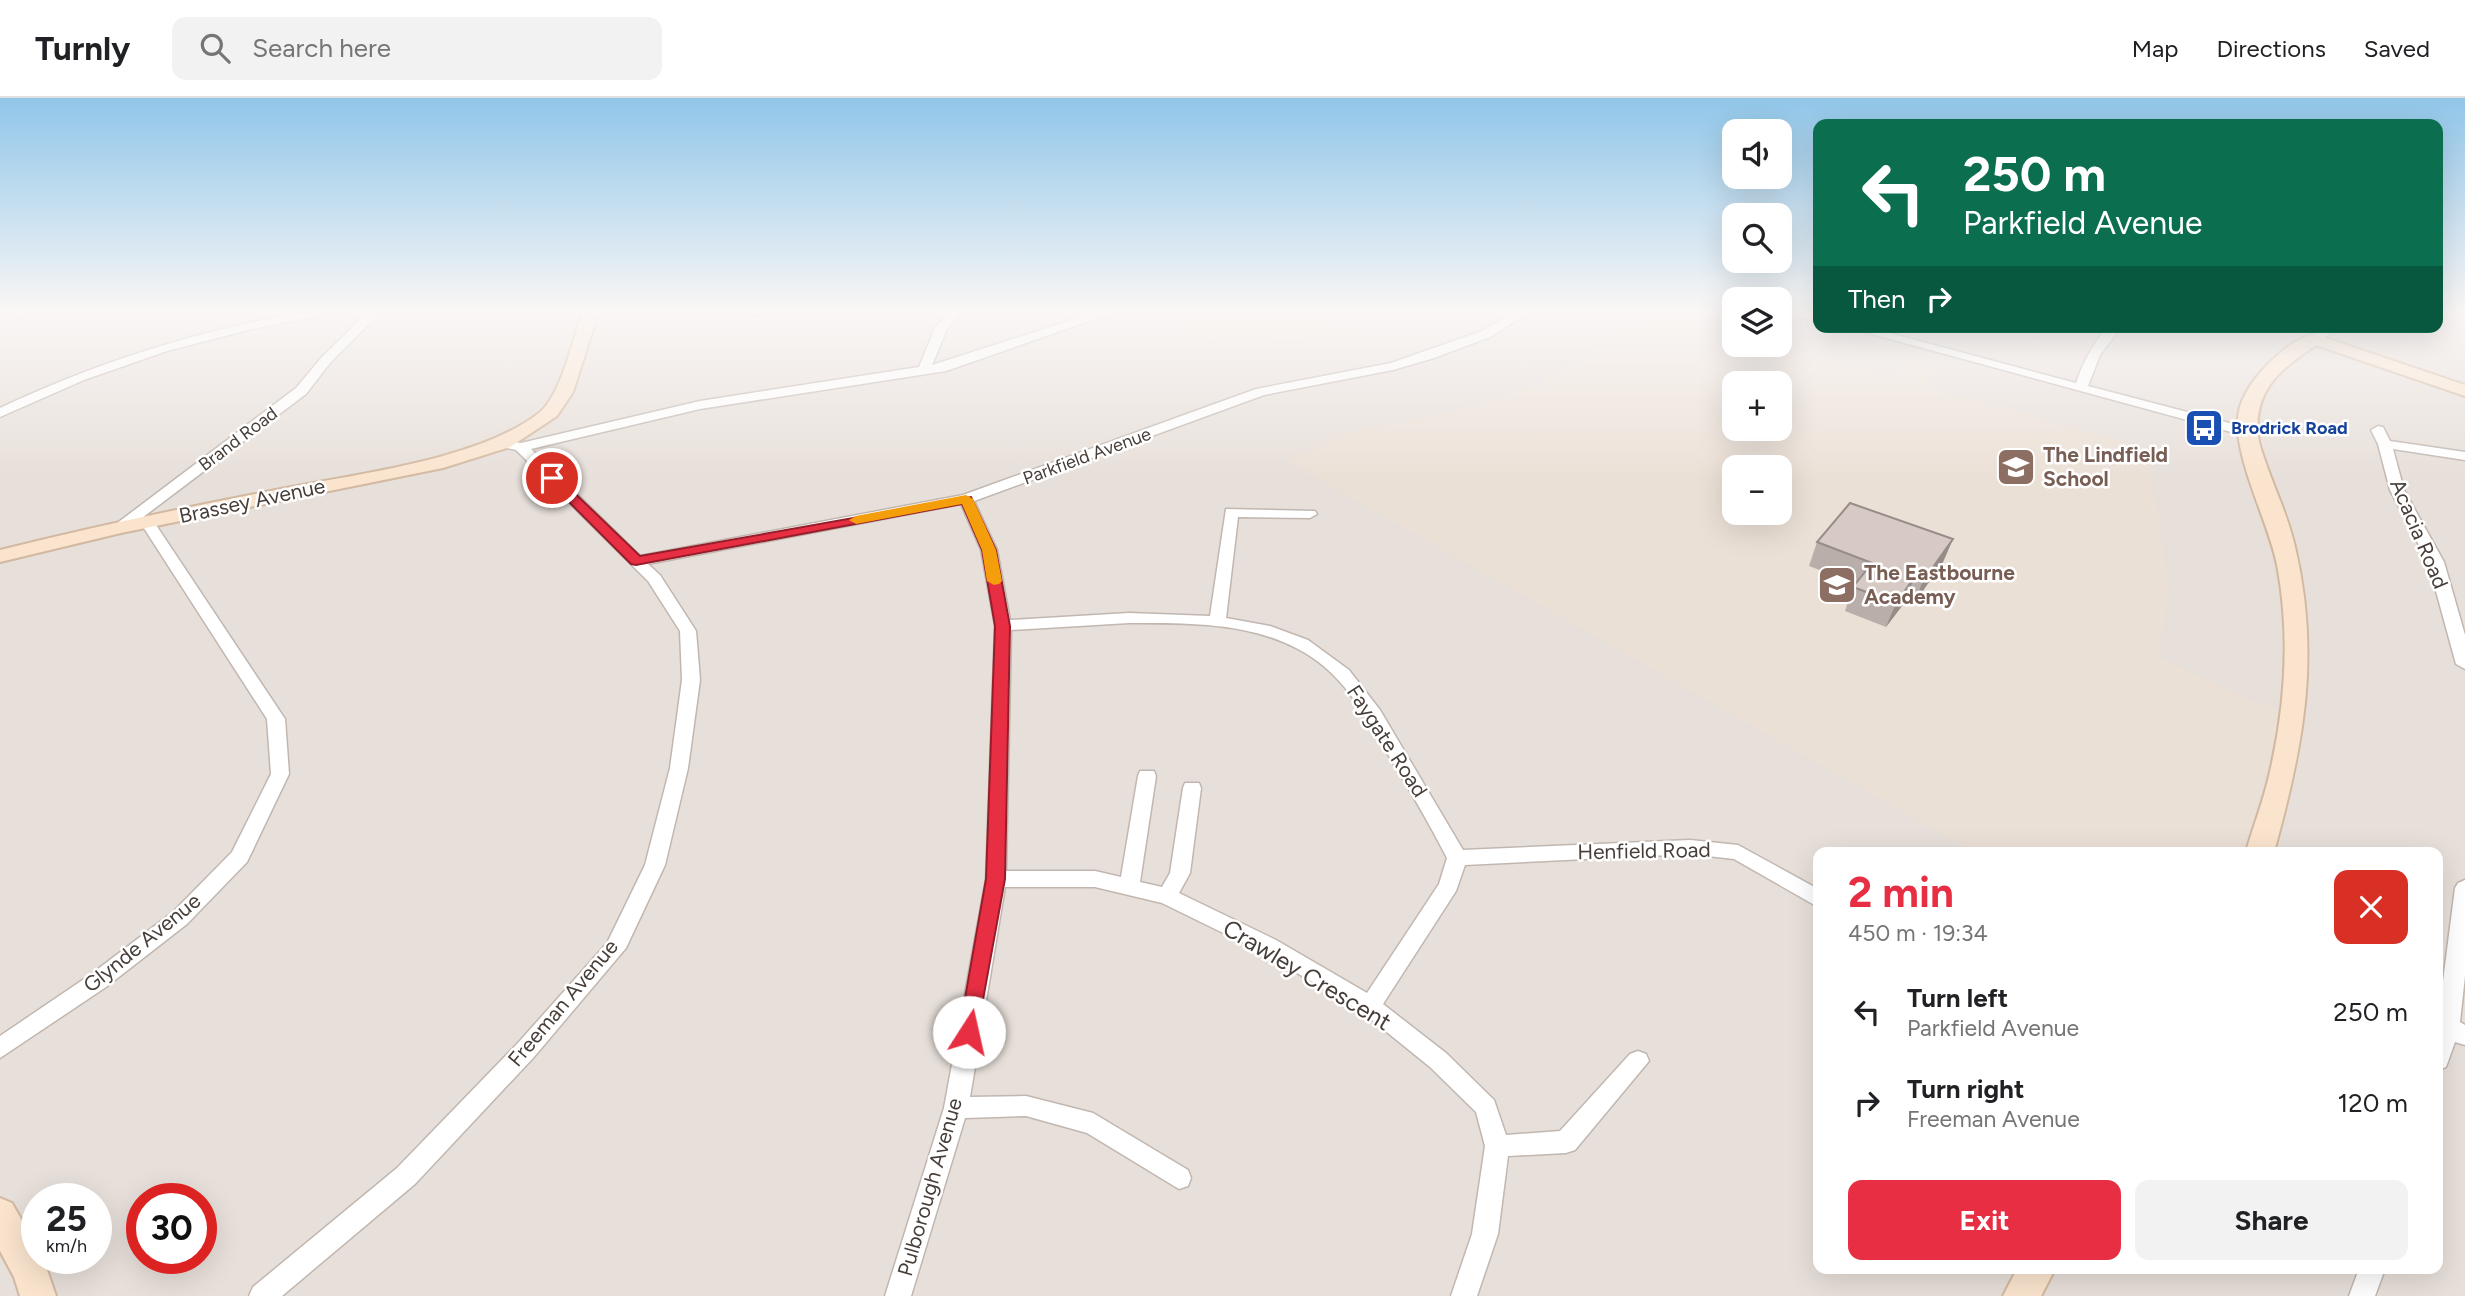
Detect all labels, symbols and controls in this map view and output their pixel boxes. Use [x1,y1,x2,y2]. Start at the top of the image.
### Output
search box [172,17,662,80]
text: Turnly [35,29,130,68]
icon: search [196,29,234,67]
text: Search here [252,32,391,64]
text: Map [2132,34,2178,63]
text: Directions [2216,34,2326,63]
text: Saved [2364,34,2430,63]
map controls [1722,119,1792,525]
button: sound [1722,119,1792,189]
text: 250 m [1963,144,2106,203]
icon: left [1848,147,1939,238]
button: search [1722,203,1792,273]
text: Parkfield Avenue [1963,204,2202,242]
icon: right [1920,280,1958,318]
text: Then [1848,283,1906,315]
button: layers [1722,287,1792,357]
button: + [1722,371,1792,441]
street label: Brand Road [194,402,282,476]
bus stop icon: Brodrick Road [2183,407,2225,449]
place label: Brodrick Road [2231,417,2348,439]
street label: Parkfield Avenue [1020,423,1154,489]
place label: The Lindfield School [2043,442,2168,491]
school or university icon: The Lindfield School [1995,446,2037,488]
pin [522,448,582,508]
button: − [1722,455,1792,525]
icon: arrive [533,459,571,497]
street label: Brassey Avenue [177,473,327,528]
street label: Acacia Road [2385,475,2454,592]
place label: The Eastbourne Academy [1864,560,2015,609]
school or university icon: The Eastbourne Academy [1816,564,1858,606]
street label: Faygate Road [1342,680,1433,801]
street label: Henfield Road [1577,837,1711,864]
text: 2 min [1848,867,1954,918]
button: close [2334,870,2408,944]
street label: Glynde Avenue [78,888,205,997]
street label: Crawley Crescent [1218,913,1397,1036]
text: 450 m · 19:34 [1848,919,1988,947]
street label: Freeman Avenue [502,934,623,1071]
text: Turn left [1907,982,2008,1014]
icon: left [1848,993,1886,1031]
position arrow [932,995,1006,1069]
text: 250 m [2333,996,2408,1028]
text: Parkfield Avenue [1907,1014,2079,1042]
text: Turn right [1907,1073,2024,1105]
icon: right [1848,1084,1886,1122]
text: 120 m [2338,1087,2408,1119]
street label: Pulborough Avenue [892,1095,967,1279]
text: Freeman Avenue [1907,1105,2080,1133]
button: Exit [1848,1180,2121,1260]
button: Share [2135,1180,2408,1260]
speed limit sign: 30 [126,1183,217,1274]
text: 25 [46,1198,87,1240]
text: km/h [46,1235,87,1257]

